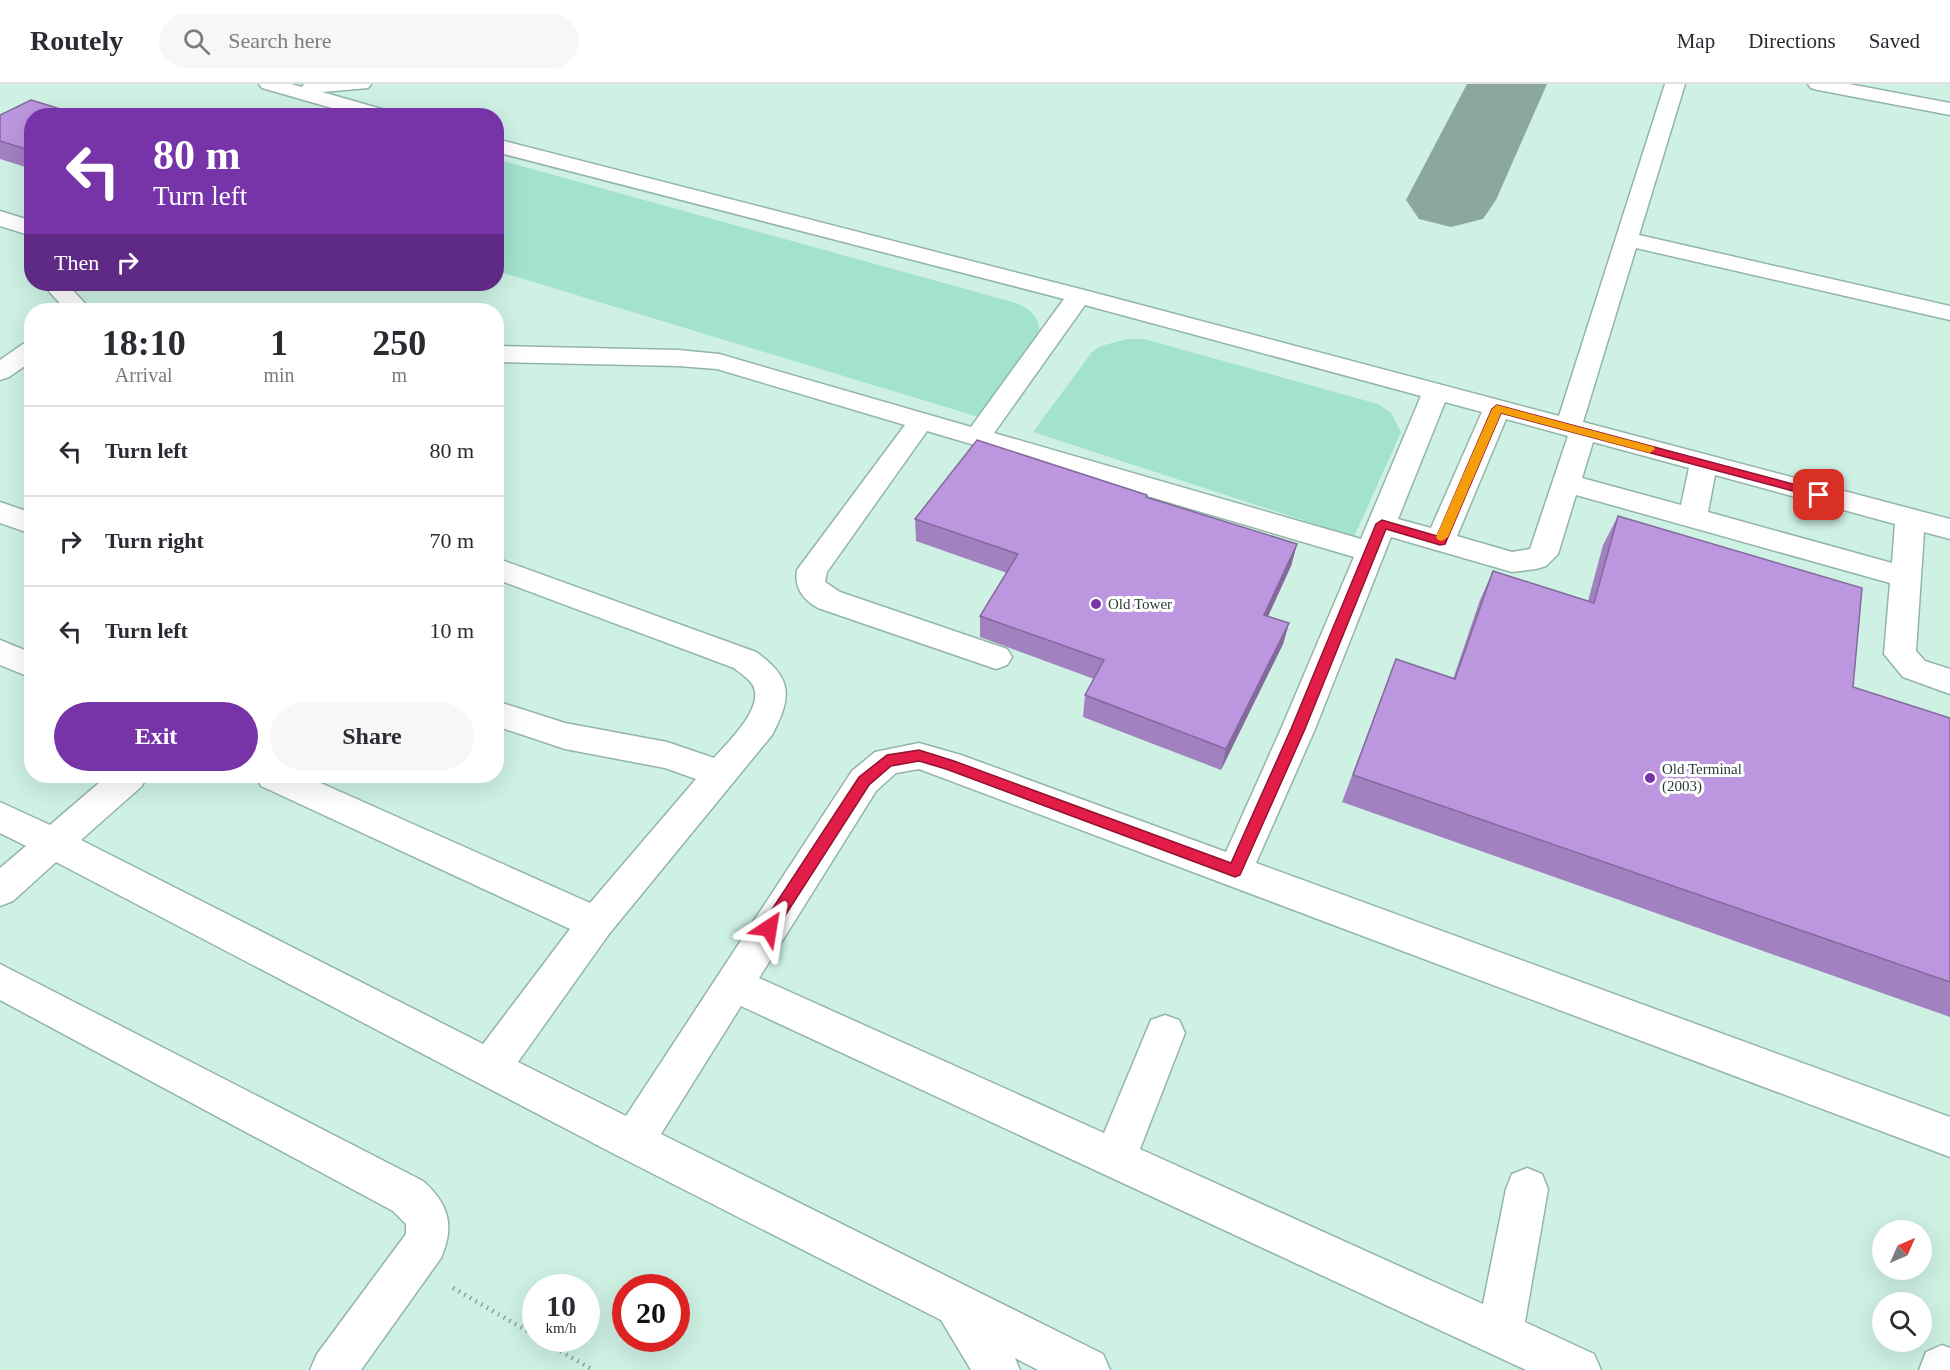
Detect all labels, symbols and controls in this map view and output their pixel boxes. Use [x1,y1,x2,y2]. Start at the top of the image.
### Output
search box [159,14,579,68]
text: Routely [30,25,123,56]
icon: search [180,25,213,58]
text: Search here [228,28,332,53]
text: Map [1677,29,1715,53]
text: Directions [1748,29,1836,53]
text: Saved [1869,29,1920,53]
icon: left [54,132,132,210]
text: 80 m [153,132,241,178]
text: Turn left [153,181,247,211]
icon: right [111,246,144,279]
text: Then [54,250,99,275]
text: 18:10 [102,323,186,363]
text: 1 [270,323,288,363]
text: 250 [372,323,426,363]
text: Arrival [115,364,173,386]
text: min [263,364,295,386]
text: m [392,364,407,386]
icon: left [54,435,87,468]
text: Turn left [105,438,188,463]
text: 80 m [429,438,474,463]
pin [1793,469,1844,520]
icon: arrive [1802,478,1835,511]
icon: right [54,525,87,558]
text: Turn right [105,528,204,553]
text: 70 m [429,528,474,553]
place label: Old Tower [1108,596,1172,612]
marker: Old Tower [1089,597,1103,611]
icon: left [54,615,87,648]
text: Turn left [105,618,188,643]
text: 10 m [429,618,474,643]
button: Exit [54,702,258,771]
button: Share [270,702,474,771]
place label: Old Terminal (2003) [1662,761,1742,795]
marker: Old Terminal (2003) [1643,771,1657,785]
position arrow [737,896,801,960]
north arrow [1872,1220,1932,1280]
map controls [1872,1220,1932,1352]
speed limit sign: 20 [612,1274,690,1352]
text: 10 [546,1289,576,1322]
button: search [1872,1292,1932,1352]
text: km/h [546,1320,576,1336]

